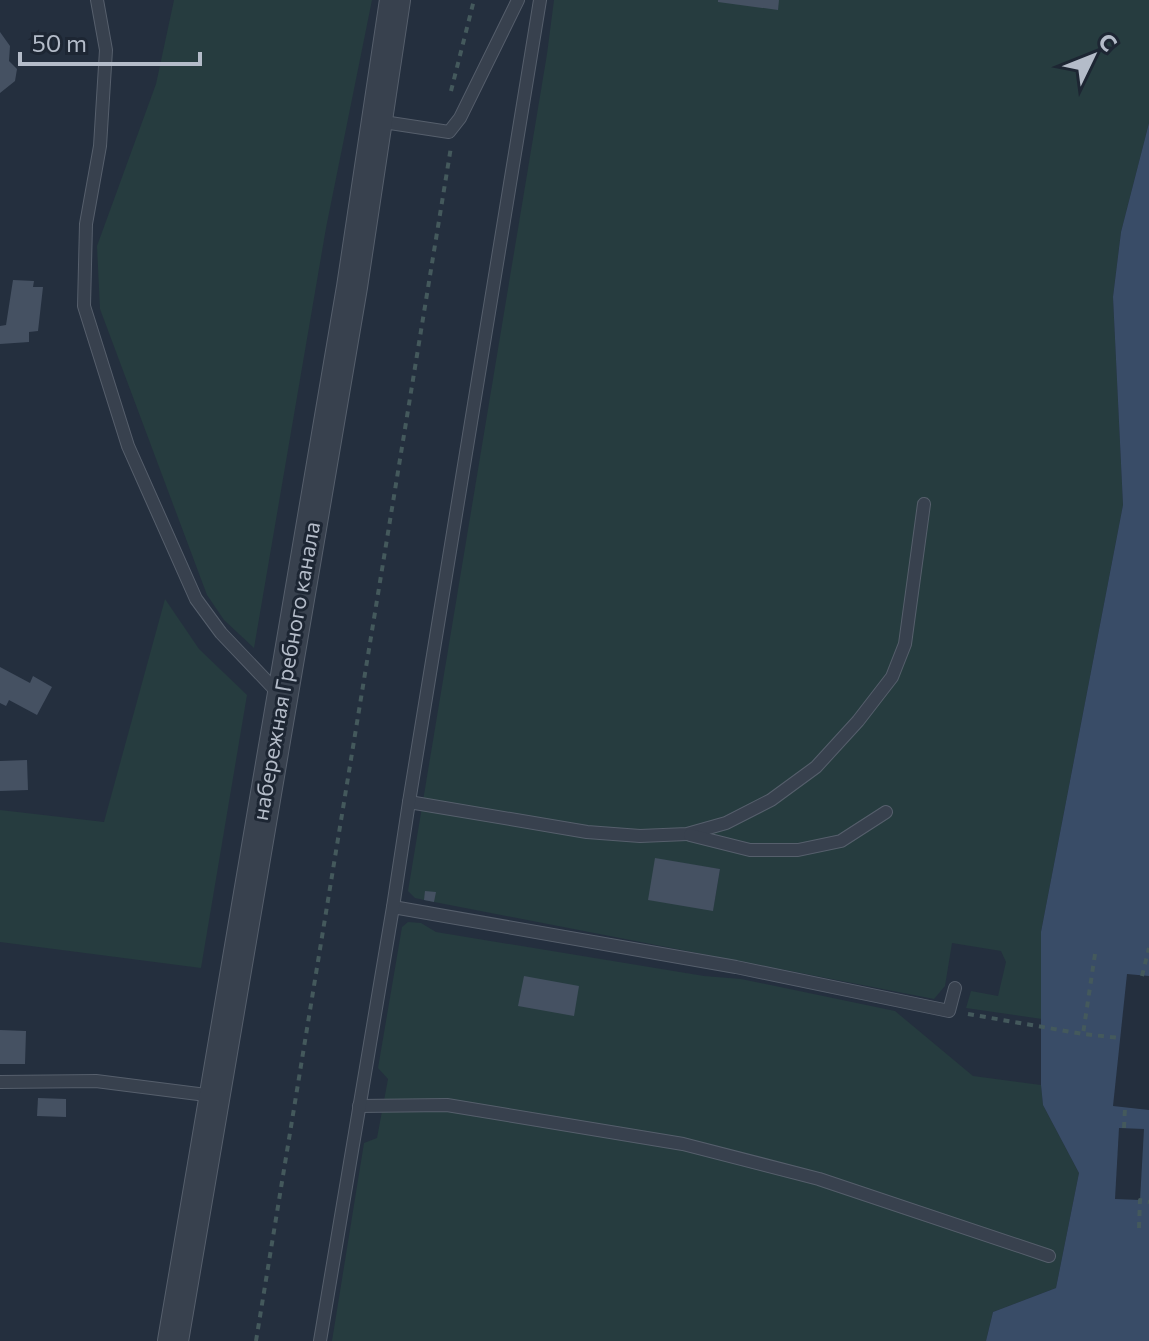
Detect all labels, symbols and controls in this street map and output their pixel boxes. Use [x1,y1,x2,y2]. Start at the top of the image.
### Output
scale bar [20,16,200,66]
north arrow [1053,16,1133,96]
text: С [1093,27,1123,57]
text: 50 m [32,28,87,57]
street label: набережная Гребного канала [246,520,325,822]

